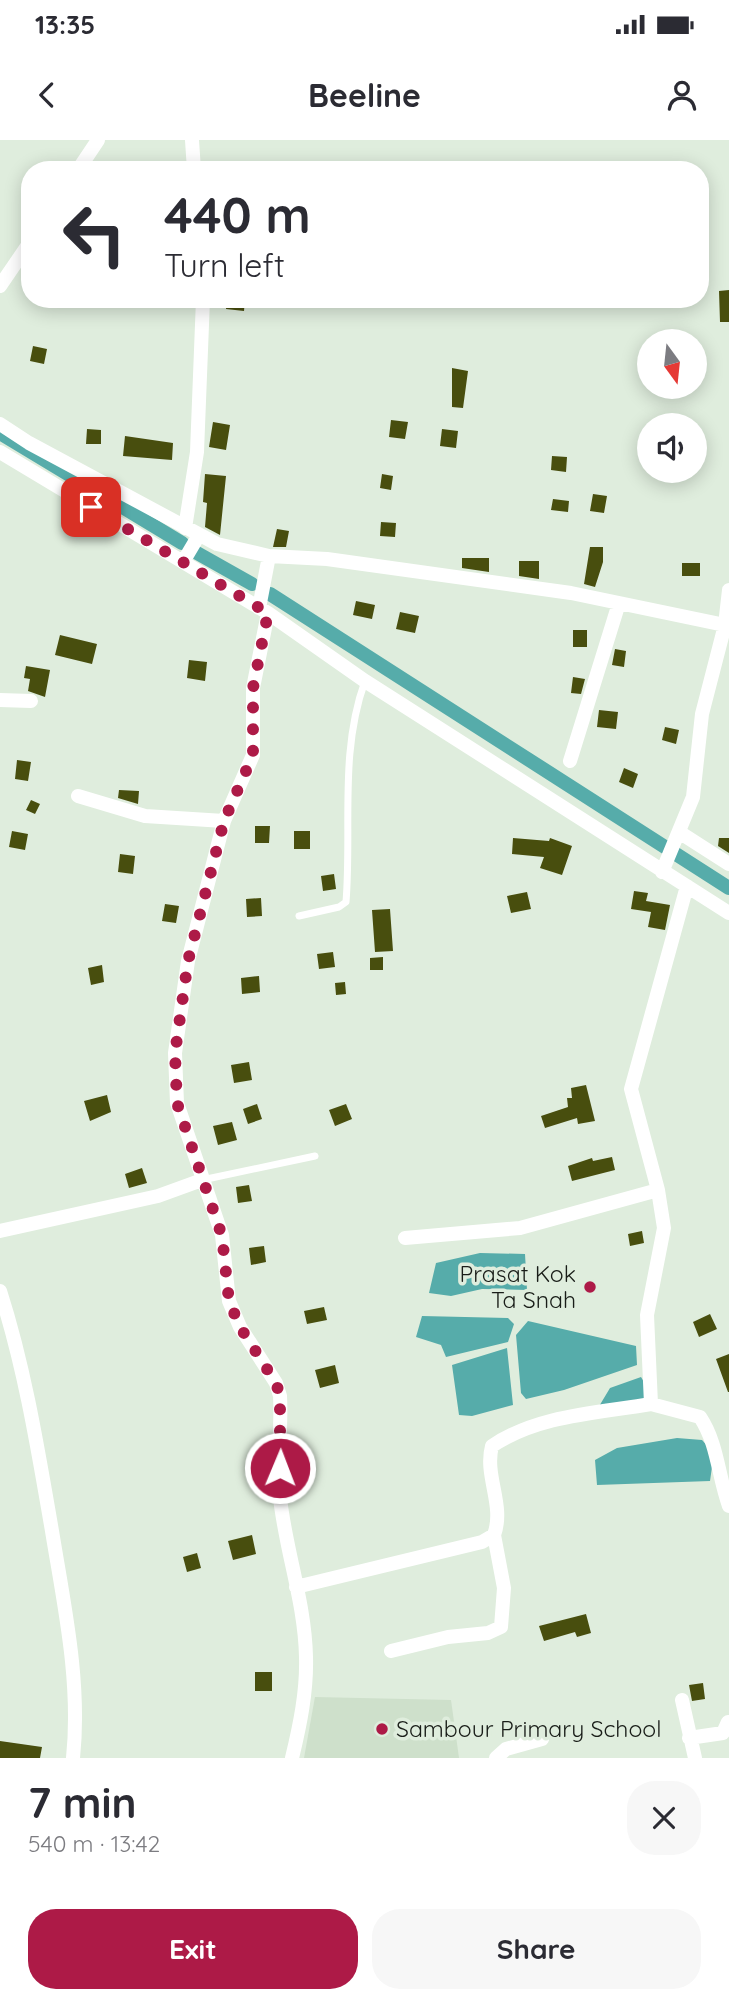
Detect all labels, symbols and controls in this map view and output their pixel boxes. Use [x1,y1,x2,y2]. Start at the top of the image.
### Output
text: 13:35 [35,8,95,41]
text: Beeline [308,75,421,115]
icon: back [28,76,66,114]
icon: person [663,76,701,114]
text: 440 m [164,184,311,245]
icon: left [49,189,140,280]
text: Turn left [164,245,285,285]
north arrow [637,329,707,399]
map controls [637,329,707,483]
button: sound [637,413,707,483]
pin [61,477,121,537]
icon: arrive [72,488,110,526]
place label: Prasat Kok Ta Snah [460,1259,576,1314]
marker: Prasat Kok Ta Snah [582,1279,598,1295]
position arrow [243,1431,317,1505]
place label: Sambour Primary School [396,1714,661,1743]
marker: Sambour Primary School [374,1721,390,1737]
text: 7 min [28,1776,137,1829]
button: close [627,1781,701,1855]
text: 540 m · 13:42 [28,1829,160,1858]
button: Exit [28,1909,358,1989]
button: Share [372,1909,701,1989]

